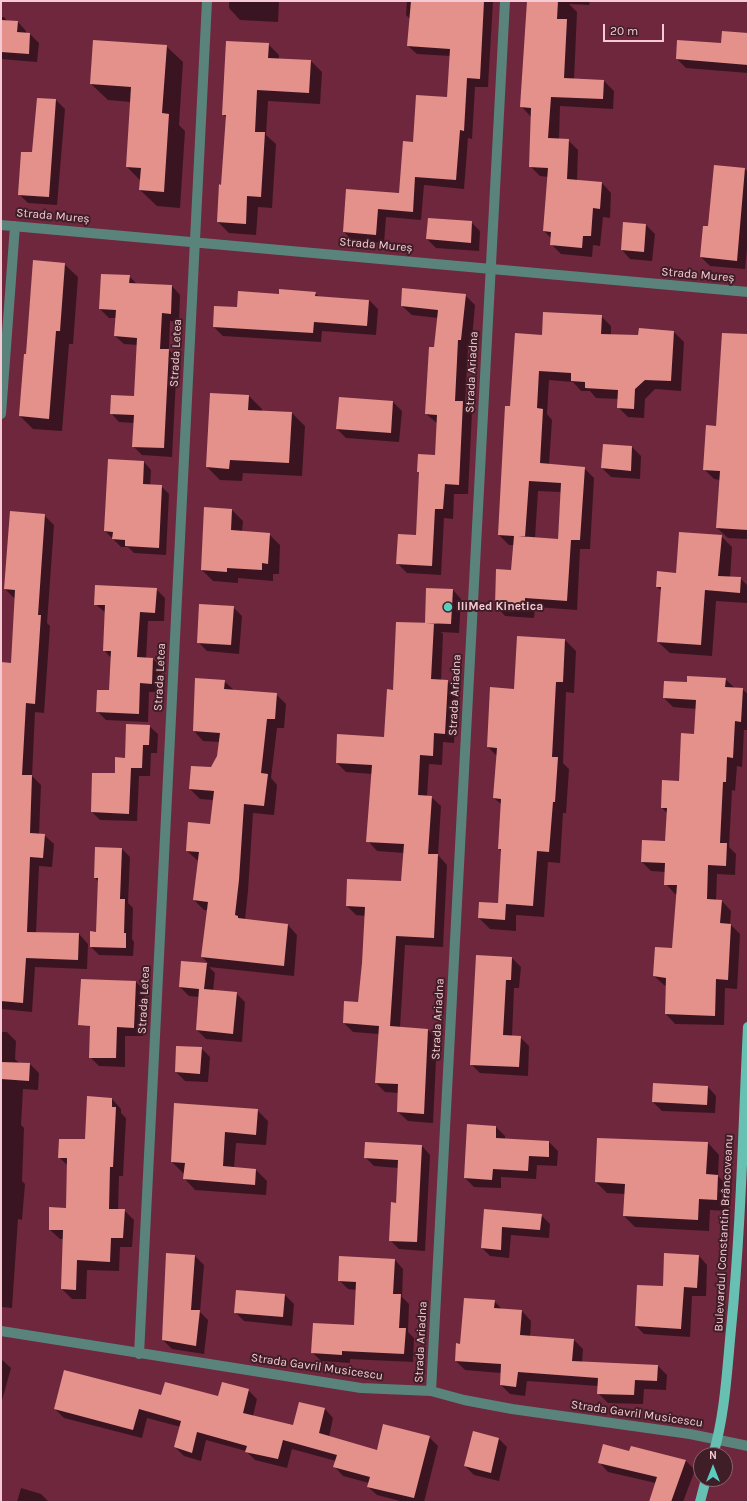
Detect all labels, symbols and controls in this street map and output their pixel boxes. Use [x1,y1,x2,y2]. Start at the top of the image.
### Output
scale bar [605,16,666,42]
text: 20 m [610,24,638,38]
street label: Strada Mureș [16,206,90,226]
street label: Strada Mureș [339,235,413,255]
street label: Strada Mureș [661,265,735,285]
street label: Strada Letea [167,319,185,387]
street label: Strada Ariadna [463,331,481,413]
place label: IliMed Kinetica [457,600,543,614]
marker: IliMed Kinetica [442,601,454,613]
street label: Strada Letea [151,643,169,711]
street label: Strada Ariadna [446,654,464,736]
street label: Strada Letea [135,966,153,1034]
street label: Strada Ariadna [429,978,447,1060]
street label: Bulevardul Constantin Brâncoveanu [712,1134,736,1332]
street label: Strada Ariadna [412,1301,430,1383]
street label: Strada Gavril Musicescu [250,1351,384,1383]
street label: Strada Gavril Musicescu [570,1398,704,1430]
north arrow [693,1447,733,1487]
text: N [709,1449,717,1462]

